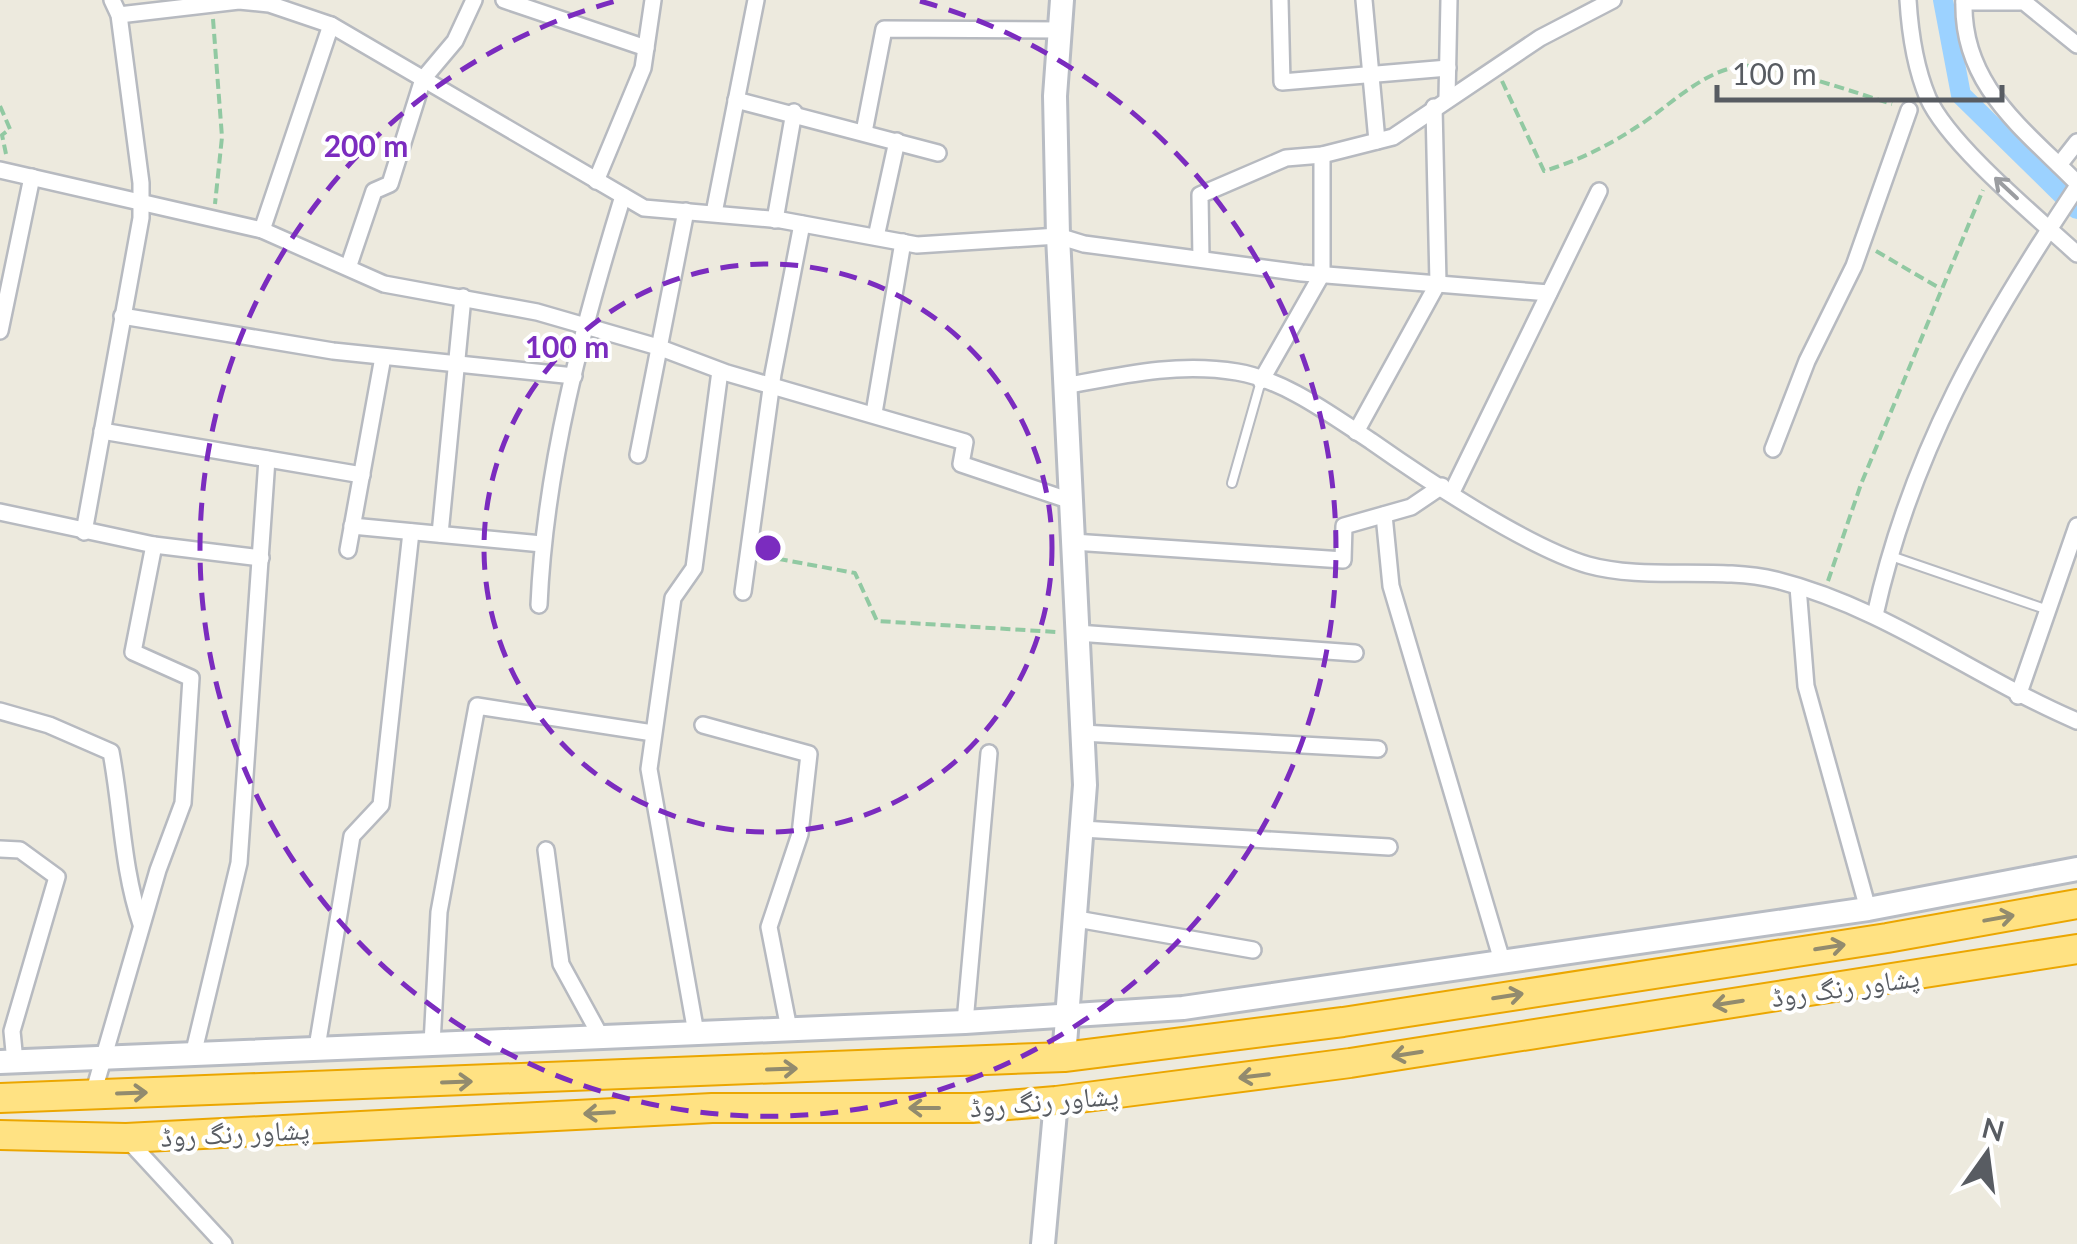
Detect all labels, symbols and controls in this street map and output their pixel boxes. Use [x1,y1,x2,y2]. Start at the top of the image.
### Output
scale bar [1717,40,2002,102]
text: 100 m [1732,55,1817,91]
text: 200 m [324,127,408,163]
one-way arrow [1994,177,2019,200]
text: 100 m [525,328,609,364]
centre of rings [750,530,786,566]
one-way arrow [1982,908,2014,927]
one-way arrow [1813,937,1845,956]
street label: پشاور رنگ روڈ [1769,959,1921,1014]
one-way arrow [1492,987,1524,1005]
one-way arrow [1713,994,1745,1013]
one-way arrow [1392,1045,1424,1064]
one-way arrow [765,1060,797,1079]
one-way arrow [1238,1067,1270,1085]
one-way arrow [441,1072,473,1091]
street label: پشاور رنگ روڈ [968,1077,1120,1125]
one-way arrow [116,1083,148,1102]
one-way arrow [908,1098,940,1118]
one-way arrow [584,1104,616,1123]
north arrow [1937,1104,2037,1204]
text: N [1979,1110,2008,1148]
street label: پشاور رنگ روڈ [160,1111,310,1154]

